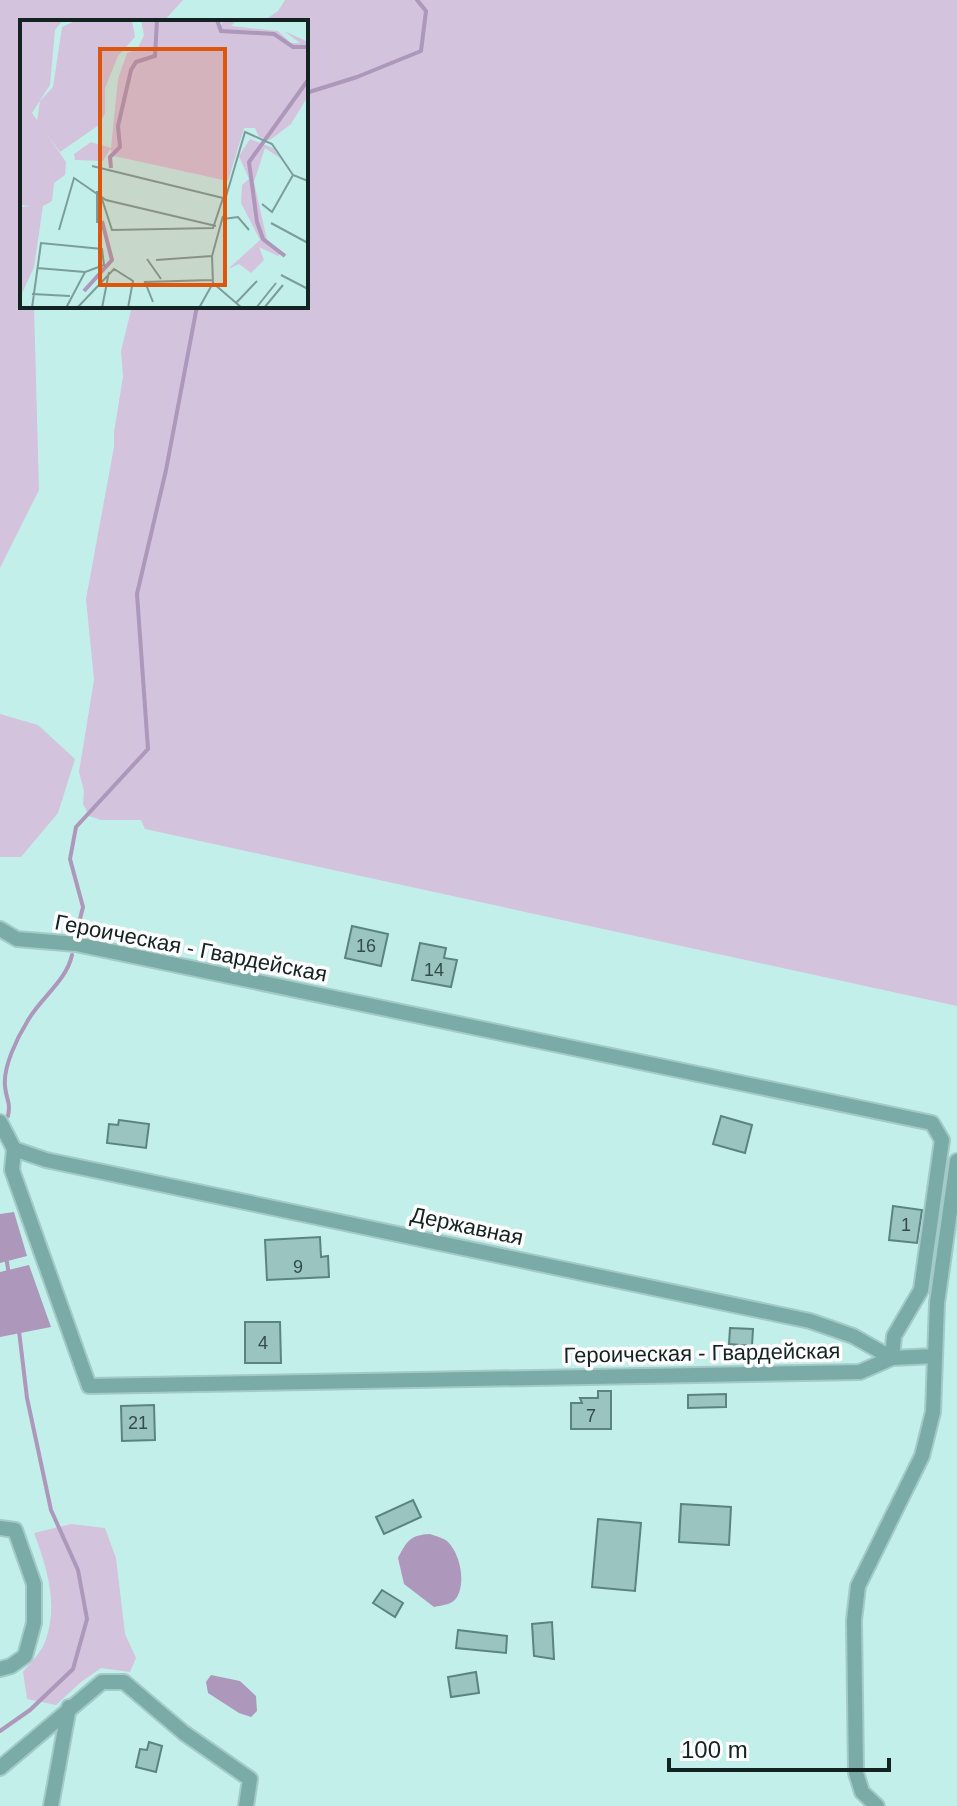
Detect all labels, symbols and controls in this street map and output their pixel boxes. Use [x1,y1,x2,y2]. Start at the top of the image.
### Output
inset map [20,20,308,308]
street label: Героическая - Гвардейская [53,909,329,987]
house number: 16 [356,936,376,956]
house number: 14 [424,960,444,980]
street label: Державная [408,1202,526,1250]
house number: 1 [901,1215,911,1235]
house number: 9 [293,1257,303,1277]
house number: 4 [258,1333,268,1353]
street label: Героическая - Гвардейская [563,1338,841,1368]
house number: 7 [586,1406,596,1426]
house number: 21 [128,1413,148,1433]
scale bar [669,1722,889,1772]
text: 100 m [681,1736,748,1763]

